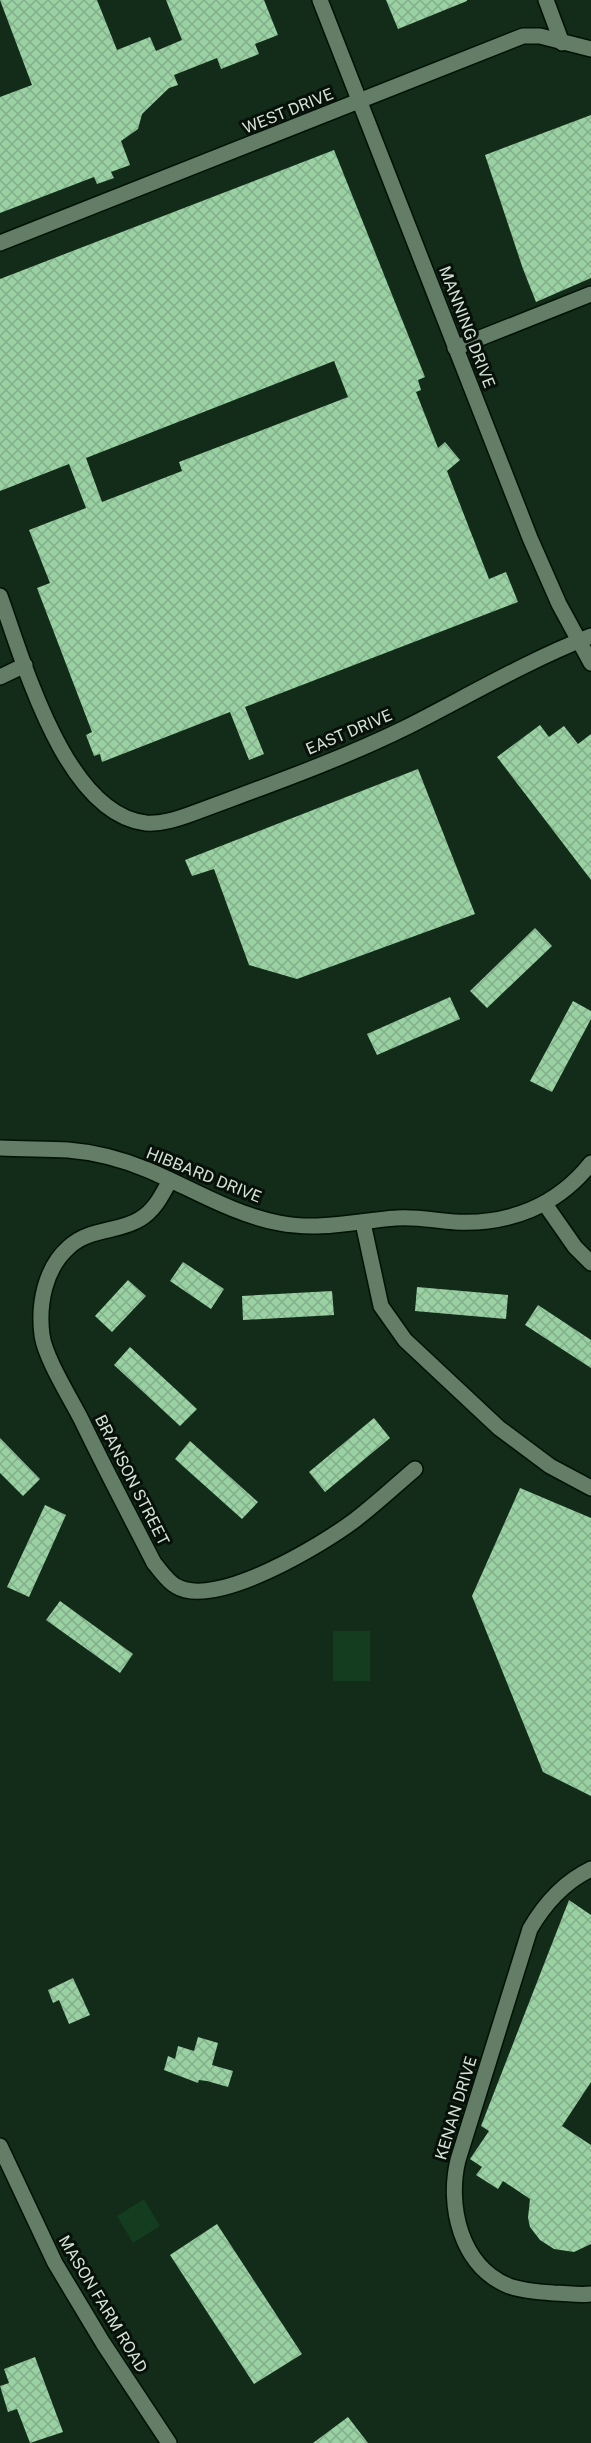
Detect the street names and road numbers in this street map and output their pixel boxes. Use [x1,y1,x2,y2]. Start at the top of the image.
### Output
street label: WEST DRIVE [240,84,336,138]
street label: MANNING DRIVE [435,263,499,391]
street label: EAST DRIVE [303,705,395,759]
street label: HIBBARD DRIVE [144,1143,264,1207]
street label: BRANSON STREET [91,1412,173,1549]
street label: KENAN DRIVE [431,2054,481,2162]
street label: MASON FARM ROAD [55,2232,151,2376]

